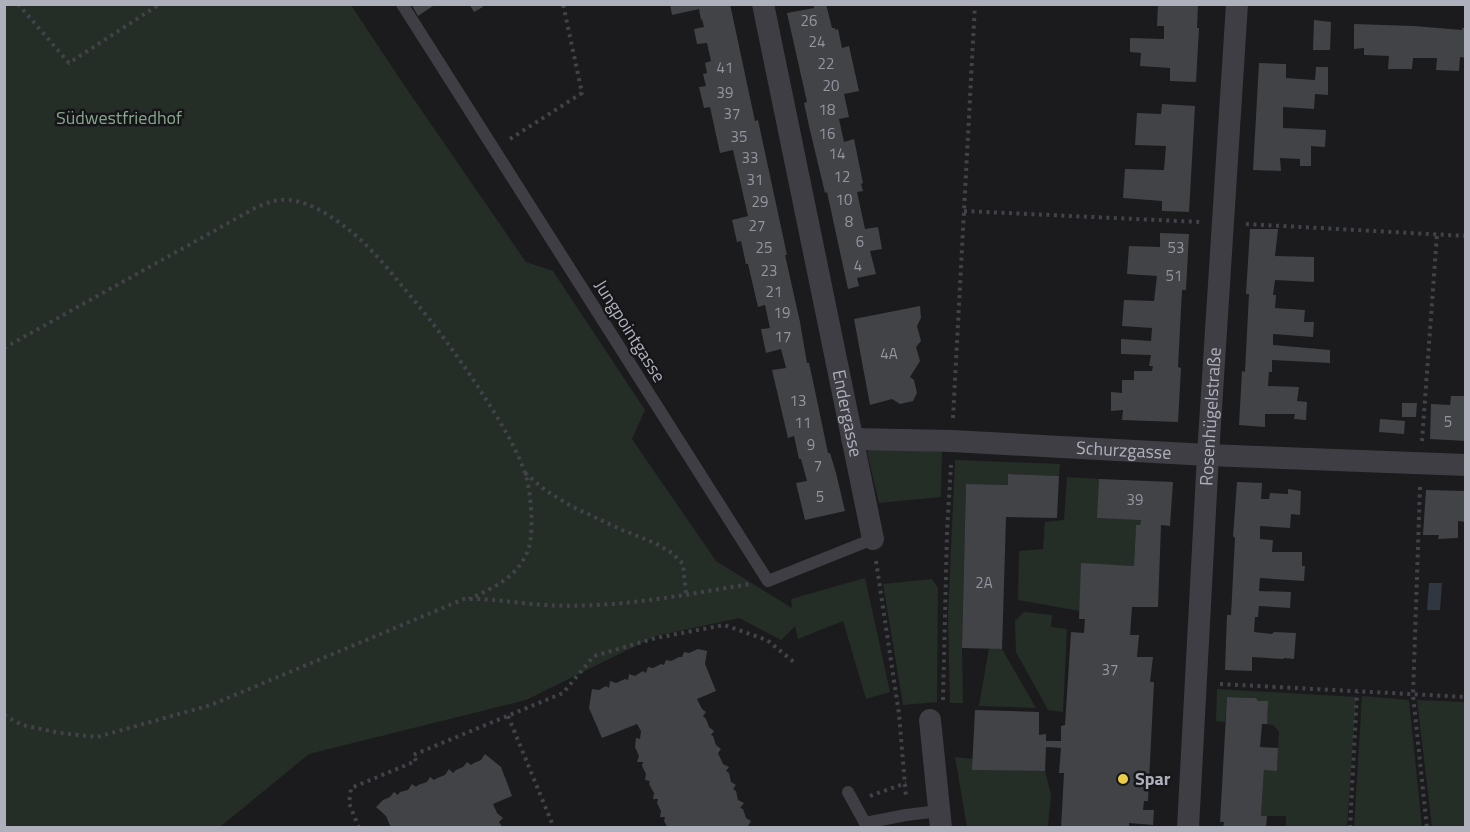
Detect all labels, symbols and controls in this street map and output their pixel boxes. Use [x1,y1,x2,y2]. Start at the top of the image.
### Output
house number: 26 [801,9,817,32]
house number: 24 [809,30,825,53]
house number: 22 [818,52,834,75]
house number: 41 [717,56,733,79]
house number: 20 [823,74,839,97]
house number: 39 [717,81,733,104]
house number: 18 [819,98,835,121]
house number: 37 [724,102,740,125]
park label: Südwestfriedhof [56,104,182,131]
house number: 16 [819,122,835,145]
house number: 35 [731,125,747,148]
house number: 14 [829,142,845,165]
house number: 33 [742,146,758,169]
house number: 12 [834,165,850,188]
house number: 31 [747,168,763,191]
house number: 10 [836,188,852,211]
house number: 29 [752,190,768,213]
house number: 8 [845,210,853,233]
house number: 27 [749,214,765,237]
house number: 6 [856,230,864,253]
house number: 25 [756,236,772,259]
house number: 53 [1168,236,1184,259]
house number: 4 [854,254,862,277]
house number: 23 [761,259,777,282]
house number: 51 [1166,264,1182,287]
street label: Jungpointgasse [588,274,673,387]
house number: 21 [766,280,782,303]
house number: 19 [774,301,790,324]
house number: 17 [775,325,791,348]
house number: 4A [880,342,898,365]
street label: Rosenhügelstraße [1192,346,1228,487]
street label: Endergasse [826,367,870,459]
house number: 13 [790,389,806,412]
house number: 5 [1444,410,1452,433]
house number: 11 [795,411,811,434]
house number: 9 [807,433,815,456]
street label: Schurzgasse [1075,434,1172,466]
house number: 7 [814,454,822,477]
house number: 5 [816,485,824,508]
house number: 39 [1127,488,1143,511]
house number: 2A [975,571,993,594]
house number: 37 [1102,658,1118,681]
place label: Spar [1135,765,1171,792]
marker: Spar [1116,772,1130,786]

